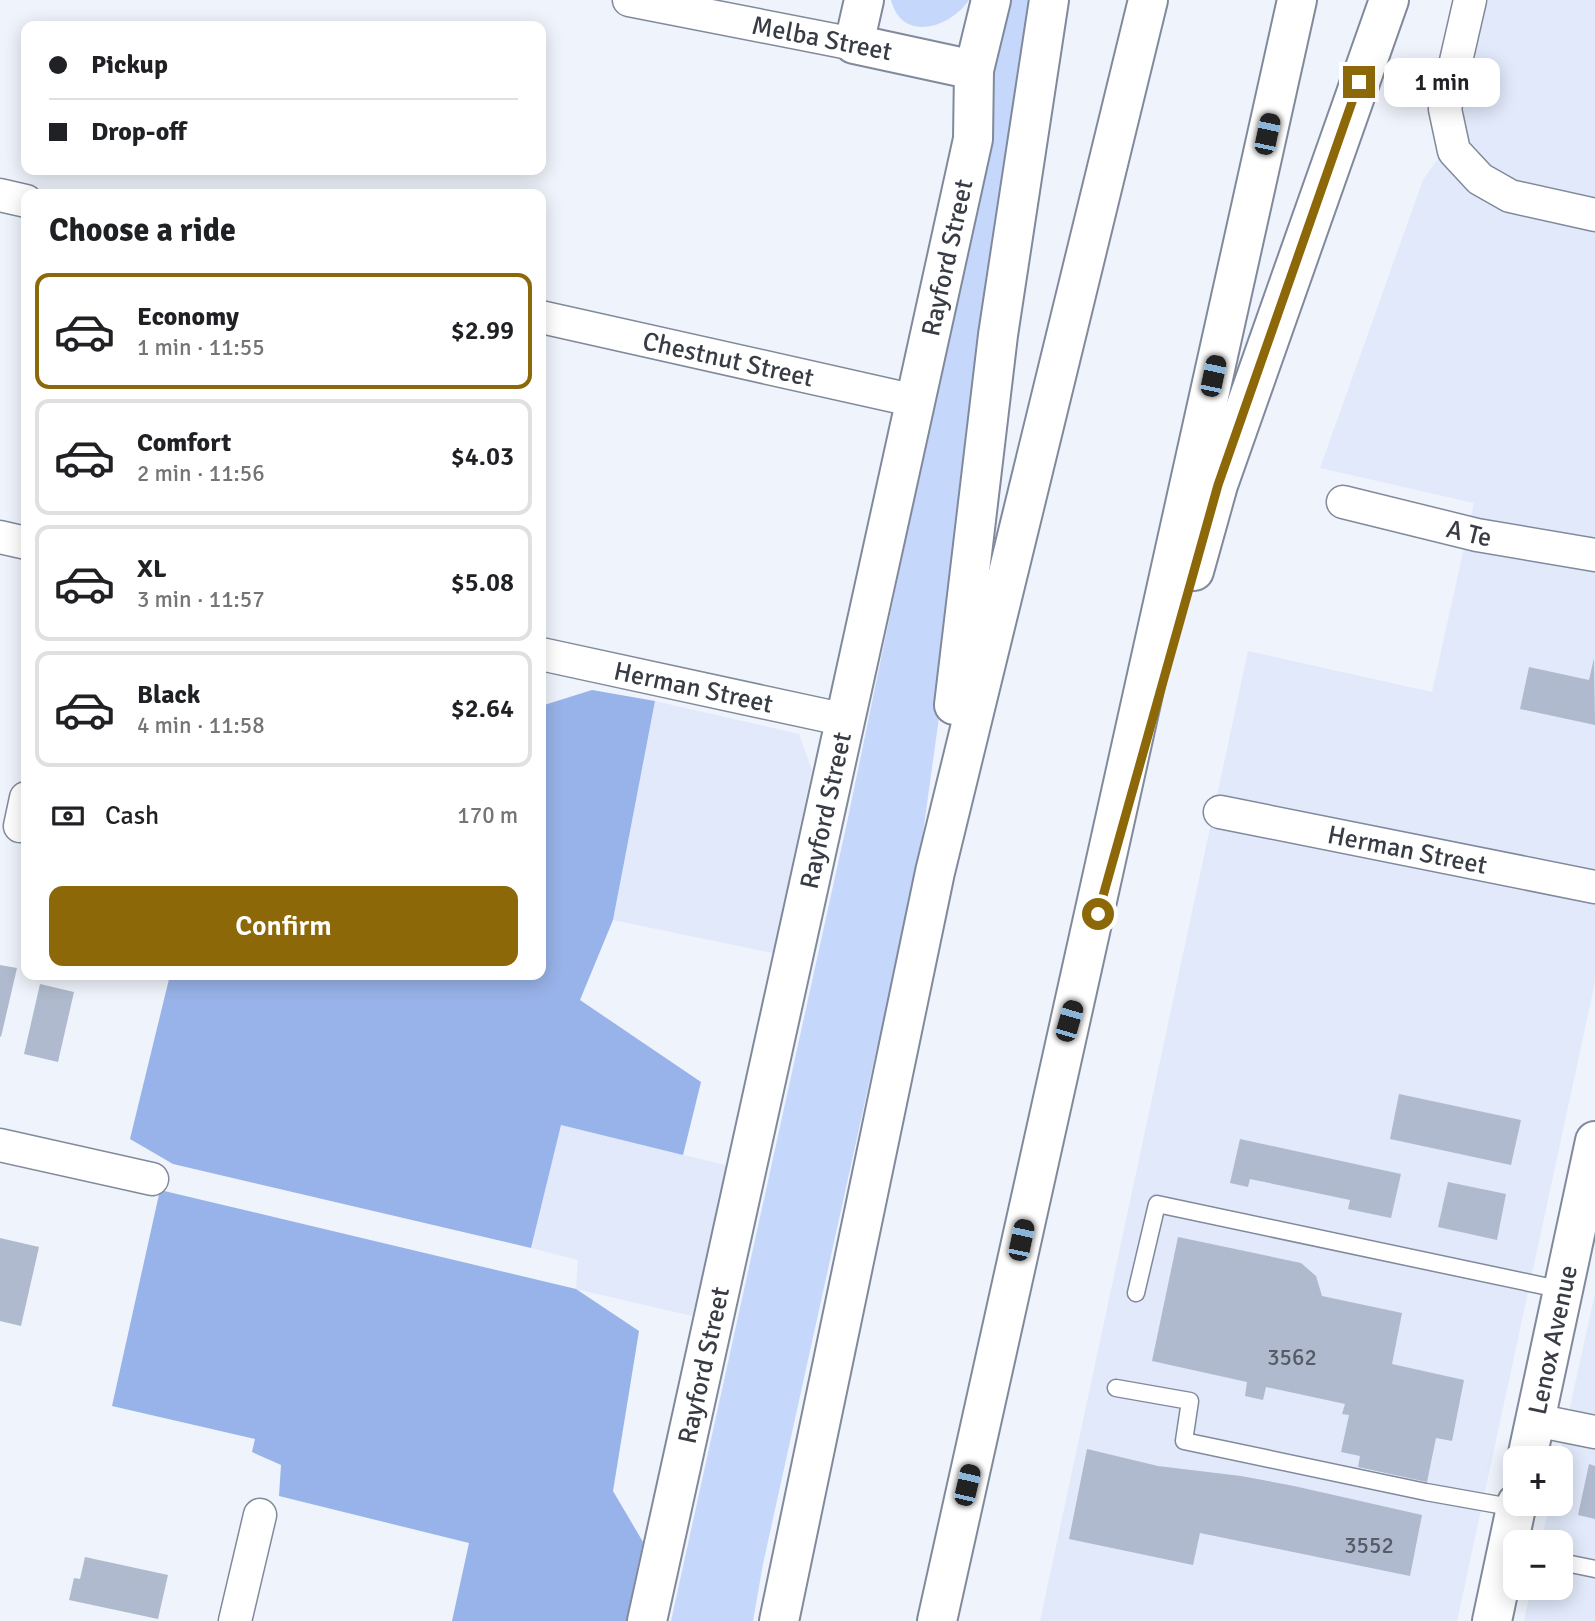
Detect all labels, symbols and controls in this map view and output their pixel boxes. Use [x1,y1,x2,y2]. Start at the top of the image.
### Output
street label: Melba Street [749,10,895,68]
text: Pickup [91,49,168,81]
callout: 1 min [1384,57,1499,106]
route end [1343,66,1375,98]
text: 1 min [1414,68,1470,97]
car [1253,111,1282,157]
text: Drop-off [91,116,187,148]
street label: Rayford Street [915,177,981,339]
text: Choose a ride [49,211,236,250]
icon: car [53,300,116,363]
text: Economy [137,301,239,333]
text: $2.99 [451,315,514,347]
street label: Chestnut Street [640,325,817,395]
text: 1 min · 11:55 [137,333,265,362]
car [1199,353,1228,399]
icon: car [53,426,116,489]
text: Comfort [137,427,231,459]
text: $4.03 [451,441,514,473]
text: 2 min · 11:56 [137,459,265,488]
street label: A Te [1443,513,1494,554]
icon: car [53,552,116,615]
text: XL [137,553,167,585]
text: $5.08 [451,567,514,599]
text: 3 min · 11:57 [137,585,265,614]
street label: Herman Street [611,655,776,721]
icon: car [53,678,116,741]
text: Black [137,679,200,711]
text: $2.64 [451,693,514,725]
text: 4 min · 11:58 [137,711,265,740]
street label: Rayford Street [794,729,859,892]
icon: cash [49,797,87,835]
text: Cash [105,800,159,832]
text: 170 m [457,801,518,830]
street label: Herman Street [1325,819,1490,882]
button: Confirm [49,886,518,966]
route start [1082,898,1114,930]
car [1054,998,1085,1044]
car [1007,1217,1036,1263]
street label: Lenox Avenue [1522,1262,1585,1418]
street label: Rayford Street [672,1284,737,1447]
house number: 3562 [1267,1343,1317,1372]
map controls [1503,1446,1573,1600]
button: + [1503,1446,1573,1516]
car [953,1462,982,1508]
button: − [1503,1530,1573,1600]
house number: 3552 [1344,1531,1394,1560]

